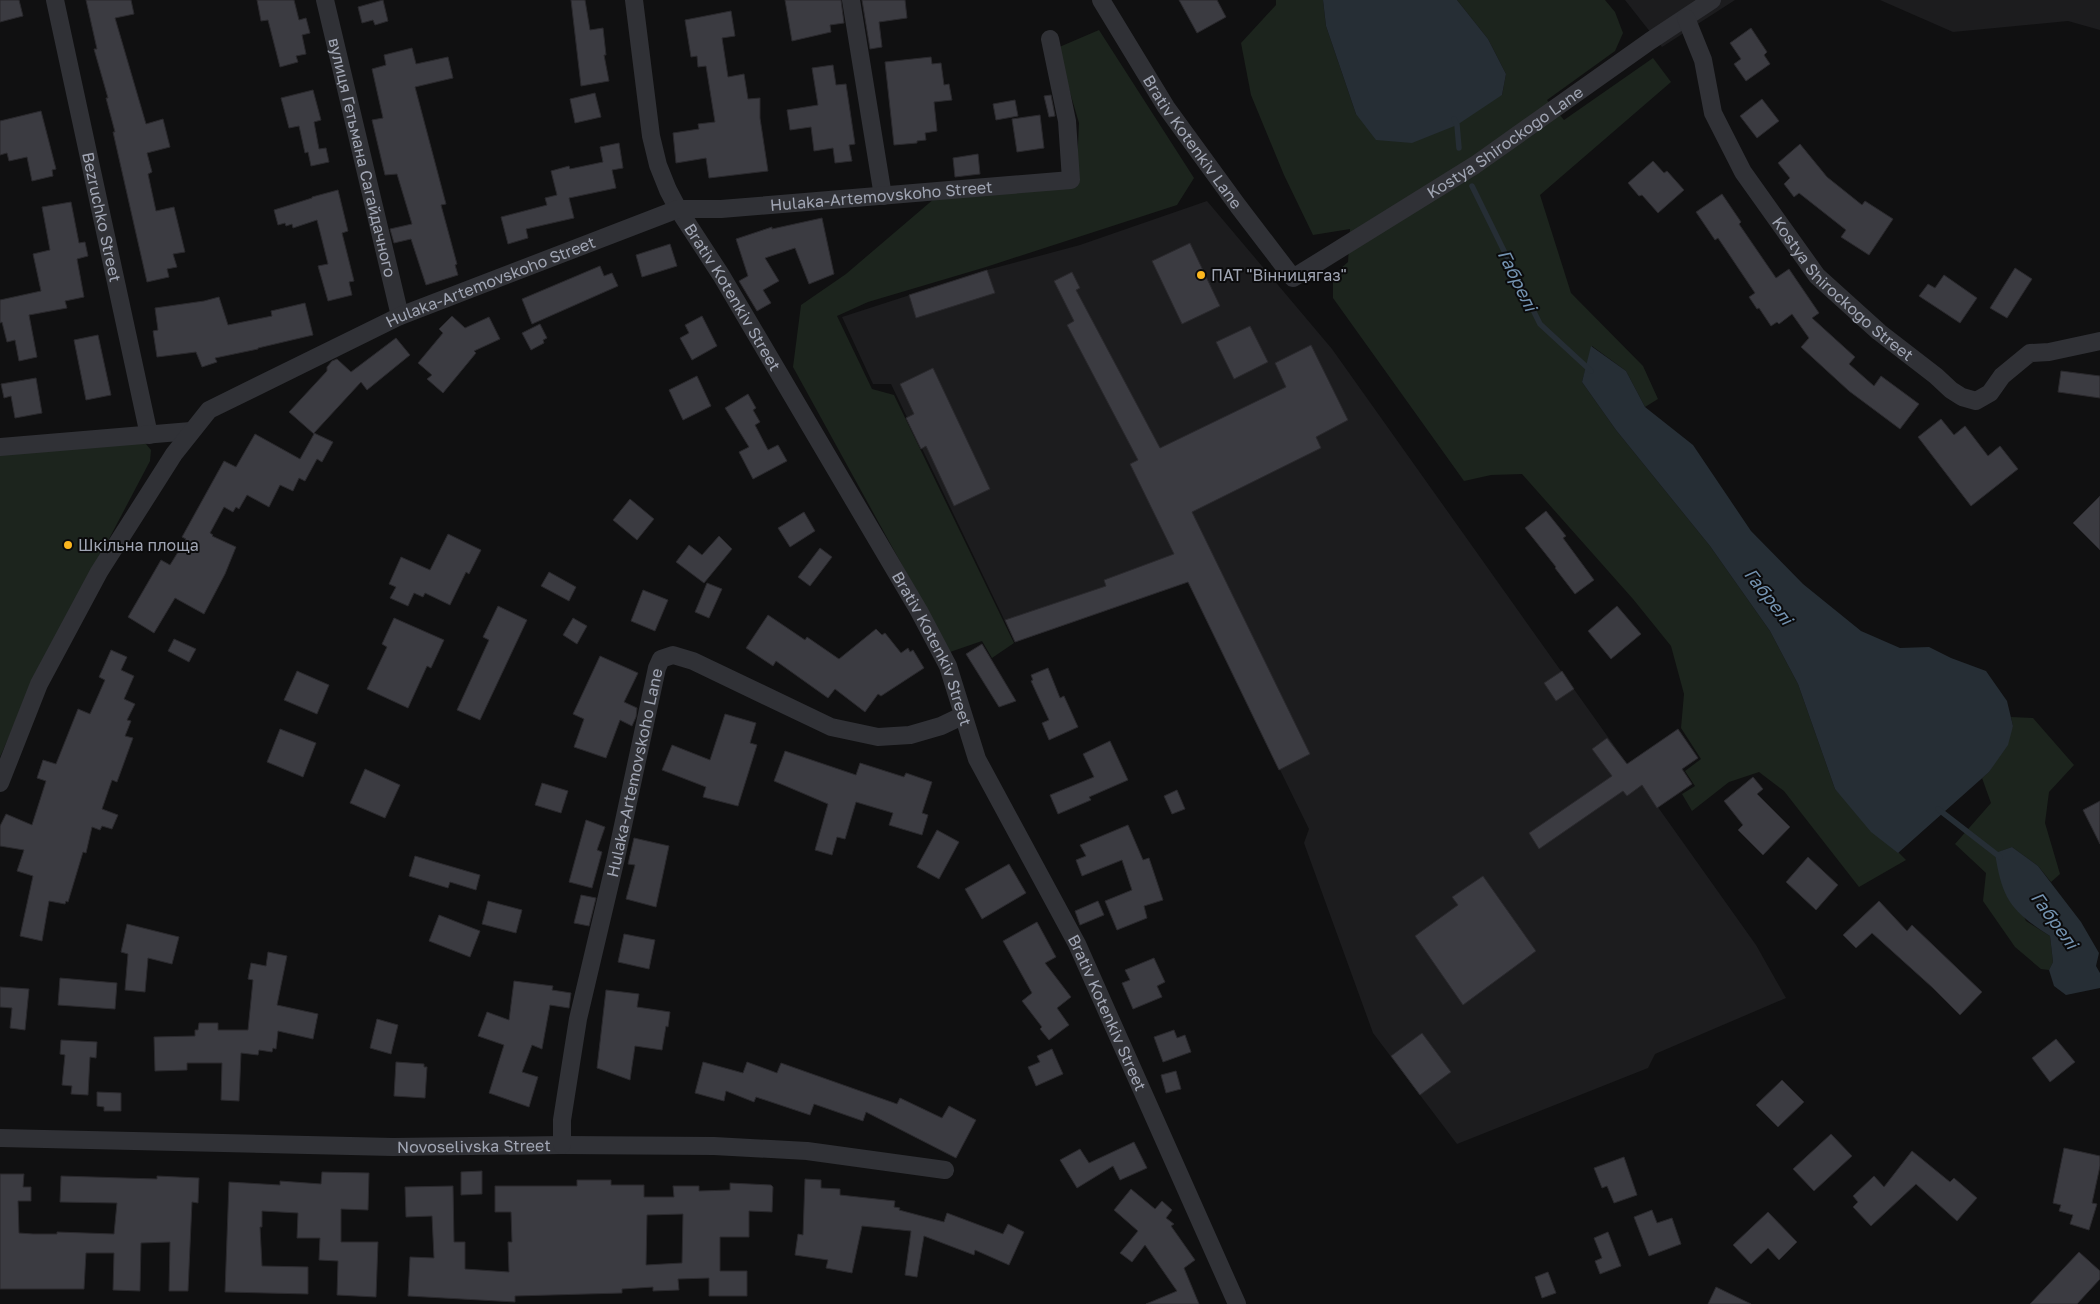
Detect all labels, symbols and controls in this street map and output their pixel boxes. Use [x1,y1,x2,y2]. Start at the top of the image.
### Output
street label: вулиця Гетьмана Сагайдачного [324,36,400,279]
street label: Brativ Kotenkiv Lane [1139,71,1247,213]
street label: Kostya Shirockogo Lane [1423,82,1587,203]
street label: Bezruchko Street [78,150,126,284]
street label: Hulaka-Artemovskoho Street [769,177,993,215]
street label: Kostya Shirockogo Street [1768,213,1918,365]
street label: Brativ Kotenkiv Street [680,220,785,374]
street label: Hulaka-Artemovskoho Street [382,232,598,332]
water label: Габрелі [1494,246,1543,316]
place label: ПАТ "Вінницягаз" [1211,265,1347,285]
marker: ПАТ "Вінницягаз" [1195,269,1207,281]
place label: Шкільна площа [78,535,199,555]
marker: Шкільна площа [62,539,74,551]
water label: Габрелі [1740,563,1799,630]
street label: Brativ Kotenkiv Street [888,568,976,728]
street label: Hulaka-Artemovskoho Lane [602,666,667,879]
water label: Габрелі [2027,887,2085,955]
street label: Brativ Kotenkiv Street [1064,931,1151,1094]
street label: Novoselivska Street [397,1135,551,1157]

